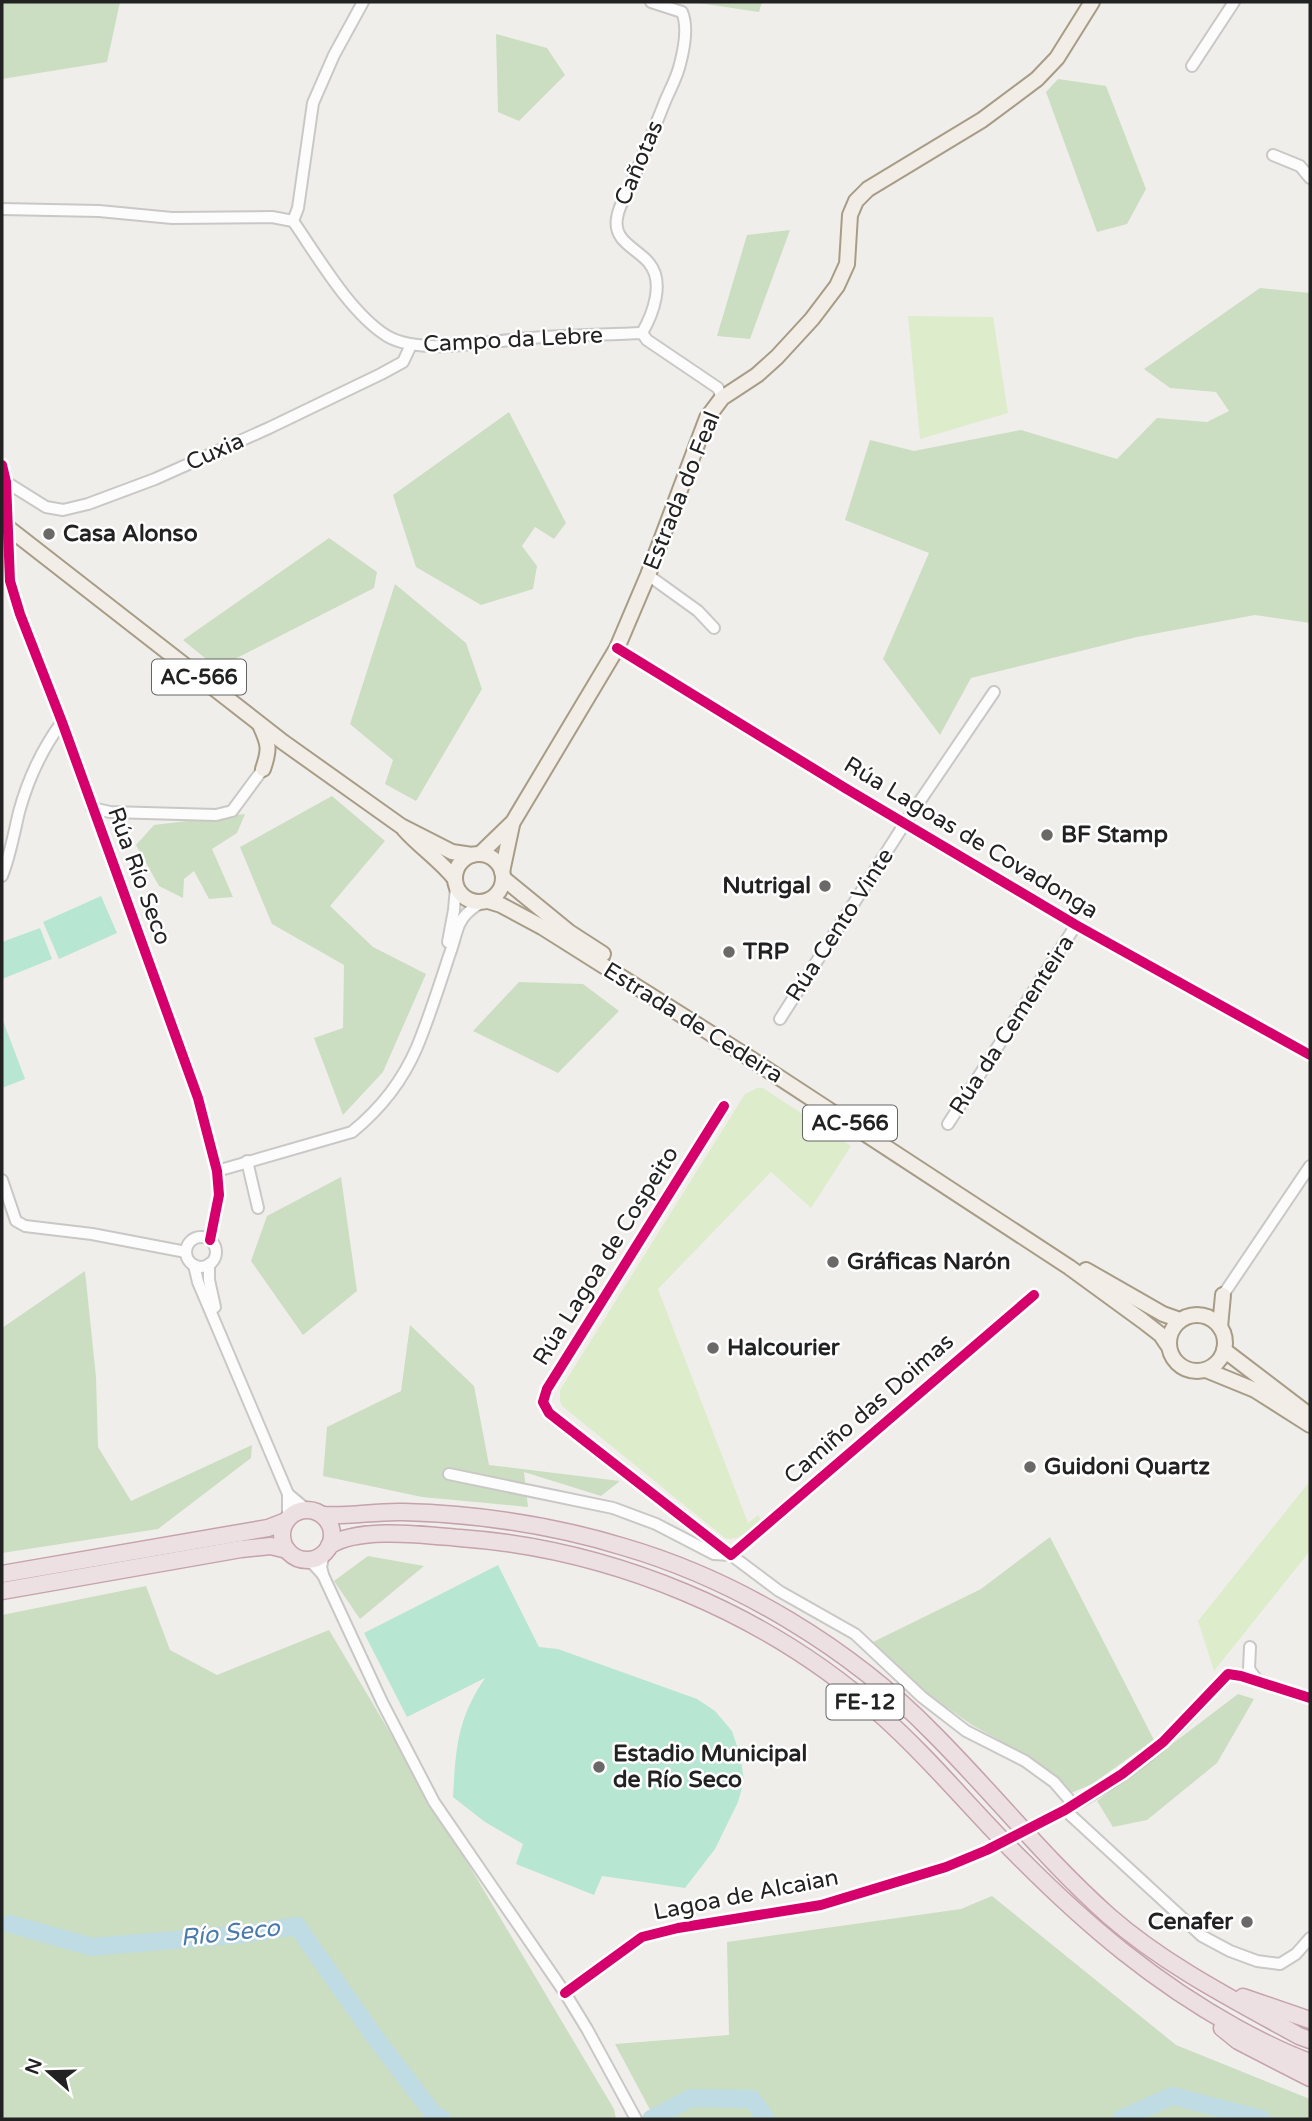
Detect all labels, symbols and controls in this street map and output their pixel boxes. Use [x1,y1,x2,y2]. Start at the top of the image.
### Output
street label: Cañotas [609,116,669,210]
street label: Campo da Lebre [422,321,604,359]
street label: Estrada do Feal [637,408,727,574]
street label: Cuxia [182,427,248,477]
place label: Casa Alonso [63,520,198,548]
marker: Casa Alonso [41,526,57,542]
road number: AC-566 [152,660,246,694]
street label: Rúa Lagoas de Covadonga [839,751,1103,925]
street label: Rúa Río Seco [101,803,177,949]
place label: BF Stamp [1061,821,1168,849]
marker: BF Stamp [1039,827,1055,843]
street label: Rúa Cento Vinte [780,843,900,1007]
place label: Nutrigal [722,872,811,900]
marker: Nutrigal [817,878,833,894]
street label: Rúa da Cementeira [944,930,1080,1120]
place label: TRP [742,938,789,966]
marker: TRP [721,944,737,960]
street label: Estrada de Cedeira [598,956,788,1090]
road number: AC-566 [803,1106,897,1140]
street label: Rúa Lagoa de Cospeito [527,1141,685,1371]
place label: Gráficas Narón [847,1248,1011,1276]
marker: Gráficas Narón [825,1254,841,1270]
street label: Camiño das Doimas [778,1328,960,1490]
place label: Halcourier [727,1334,841,1362]
marker: Halcourier [705,1340,721,1356]
place label: Guidoni Quartz [1044,1453,1210,1481]
marker: Guidoni Quartz [1022,1459,1038,1475]
road number: FE-12 [826,1684,903,1720]
place label: Estadio Municipal de Río Seco [613,1740,807,1794]
marker: Estadio Municipal de Río Seco [591,1759,607,1775]
street label: Lagoa de Alcaian [651,1863,841,1927]
place label: Cenafer [1148,1908,1234,1936]
water label: Río Seco [179,1913,282,1953]
marker: Cenafer [1239,1914,1255,1930]
north arrow [14,2037,84,2107]
text: N [21,2056,47,2077]

